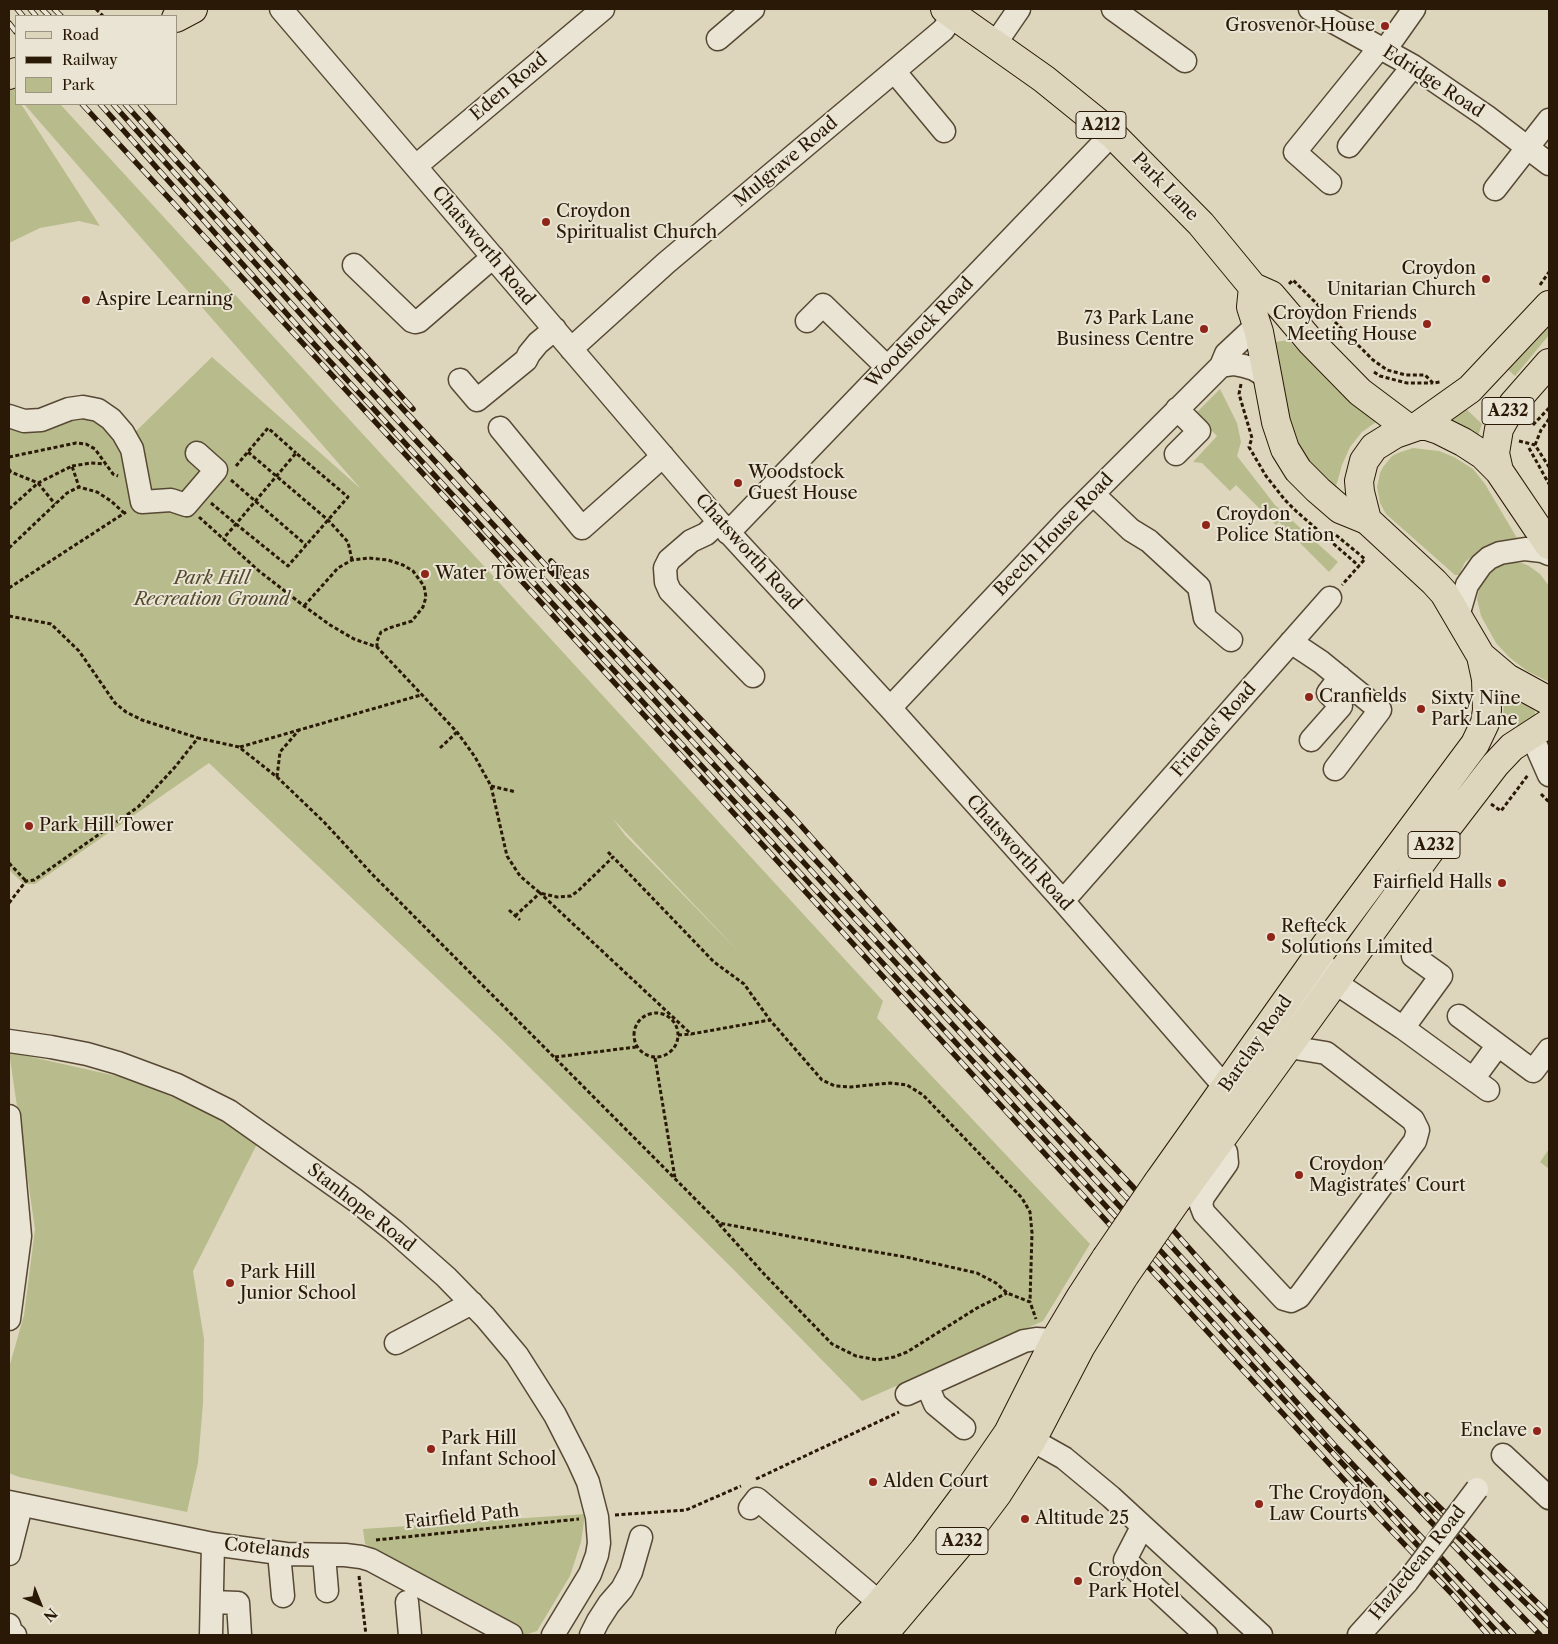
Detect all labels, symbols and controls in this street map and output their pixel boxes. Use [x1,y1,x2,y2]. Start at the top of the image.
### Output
legend [15,15,178,105]
place label: Grosvenor House [1225,15,1375,37]
marker: Grosvenor House [1379,20,1391,32]
text: Road [62,25,99,44]
street label: Edridge Road [1378,41,1488,123]
street label: Eden Road [466,49,552,125]
text: Railway [62,50,118,69]
text: Park [62,75,95,94]
street label: Mulgrave Road [730,112,842,212]
road number: A212 [1076,112,1126,138]
street label: Park Lane [1127,148,1203,226]
street label: Chatsworth Road [427,182,539,310]
place label: Croydon Spiritualist Church [556,201,717,243]
marker: Croydon Spiritualist Church [540,216,552,228]
place label: Croydon Unitarian Church [1327,258,1476,300]
street label: Woodstock Road [862,273,978,393]
marker: Croydon Unitarian Church [1480,273,1492,285]
place label: Aspire Learning [96,289,232,311]
marker: Aspire Learning [80,294,92,306]
place label: Croydon Friends Meeting House [1273,303,1417,346]
place label: 73 Park Lane Business Centre [1056,308,1194,350]
marker: Croydon Friends Meeting House [1421,318,1433,330]
marker: 73 Park Lane Business Centre [1198,323,1210,335]
road number: A232 [1482,398,1534,424]
place label: Woodstock Guest House [748,462,858,504]
street label: Beech House Road [990,469,1118,601]
marker: Woodstock Guest House [732,477,744,489]
street label: Chatsworth Road [690,490,806,614]
place label: Croydon Police Station [1216,504,1334,546]
marker: Croydon Police Station [1200,519,1212,531]
place label: Water Tower Teas [435,563,590,585]
park label: Park Hill Recreation Ground [134,568,290,610]
marker: Water Tower Teas [419,568,431,580]
street label: Friends' Road [1167,678,1261,782]
place label: Cranfields [1319,686,1407,708]
place label: Sixty Nine Park Lane [1431,688,1521,731]
marker: Cranfields [1303,691,1315,703]
marker: Sixty Nine Park Lane [1415,703,1427,715]
street label: Chatsworth Road [961,791,1077,915]
place label: Park Hill Tower [39,815,174,837]
marker: Park Hill Tower [23,820,35,832]
road number: A232 [1408,832,1460,858]
place label: Fairfield Halls [1373,872,1492,894]
marker: Fairfield Halls [1496,877,1508,889]
place label: Refteck Solutions Limited [1281,916,1433,959]
marker: Refteck Solutions Limited [1265,931,1277,943]
street label: Barclay Road [1215,992,1297,1096]
place label: Croydon Magistrates' Court [1309,1154,1466,1196]
street label: Stanhope Road [303,1159,419,1257]
marker: Croydon Magistrates' Court [1293,1169,1305,1181]
place label: Park Hill Junior School [240,1262,356,1304]
marker: Park Hill Junior School [224,1277,236,1289]
place label: Enclave [1460,1420,1527,1442]
marker: Enclave [1531,1425,1543,1437]
place label: Park Hill Infant School [441,1428,556,1470]
marker: Park Hill Infant School [425,1443,437,1455]
place label: Alden Court [883,1471,989,1493]
marker: Alden Court [867,1476,879,1488]
place label: The Croydon Law Courts [1269,1483,1383,1526]
marker: The Croydon Law Courts [1253,1498,1265,1510]
street label: Fairfield Path [404,1500,520,1534]
street label: Hazledean Road [1365,1502,1471,1624]
place label: Altitude 25 [1035,1508,1129,1530]
marker: Altitude 25 [1019,1513,1031,1525]
road number: A232 [936,1528,988,1554]
street label: Cotelands [223,1534,311,1564]
place label: Croydon Park Hotel [1088,1560,1180,1602]
marker: Croydon Park Hotel [1072,1575,1084,1587]
north arrow [15,1579,65,1629]
text: N [40,1604,61,1625]

